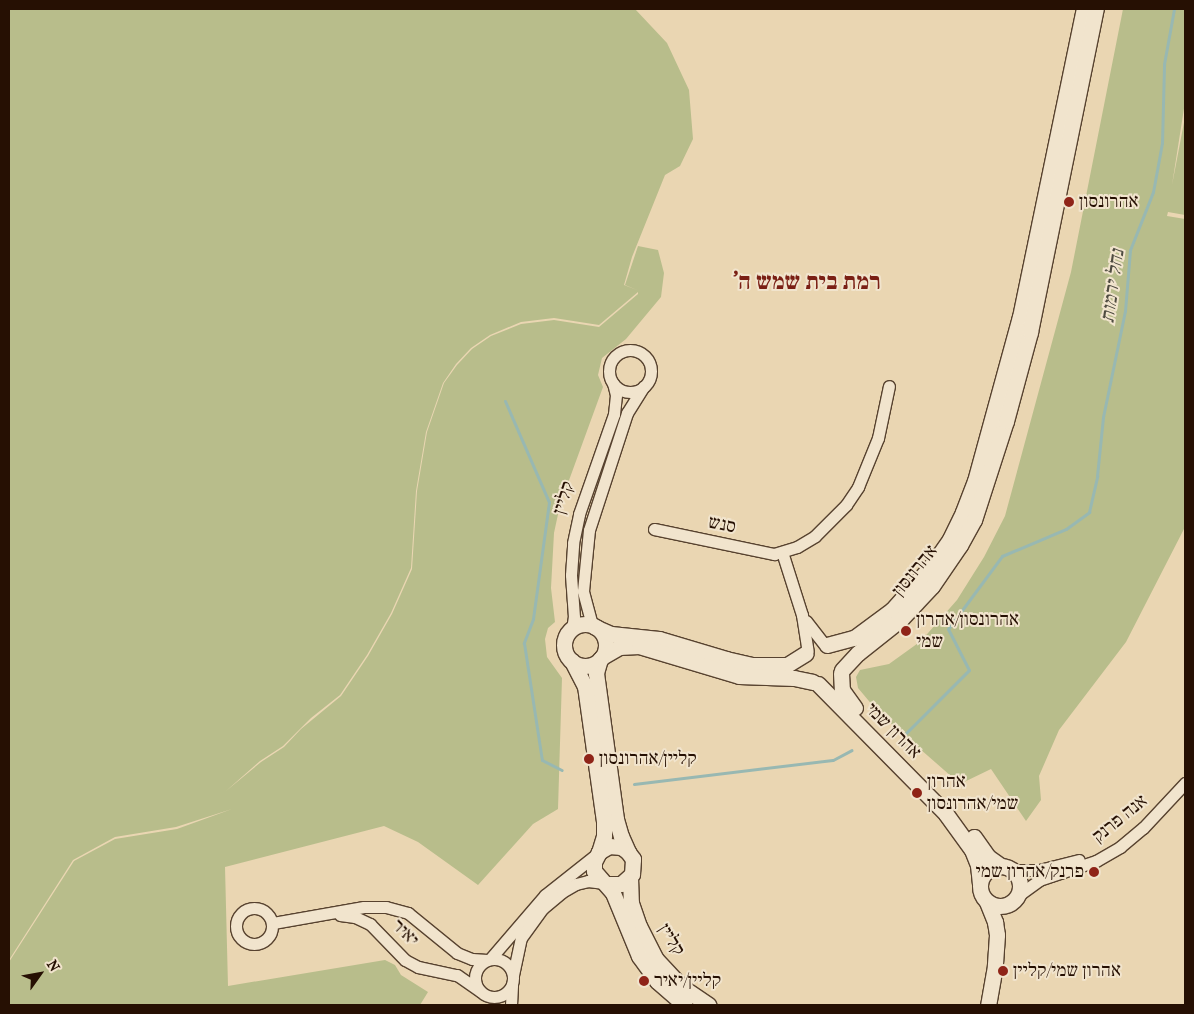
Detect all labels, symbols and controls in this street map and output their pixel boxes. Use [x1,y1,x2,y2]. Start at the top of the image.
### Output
place label: אהרונסון [1079,191,1139,213]
marker: אהרונסון [1063,196,1075,208]
water label: נחל ירמות [1095,248,1129,324]
district label: 'רמת בית שמש ה [733,268,881,296]
street label: קליין [548,479,580,517]
street label: סנש [706,511,738,539]
street label: אהרונסון [887,541,943,601]
place label: אהרונסון/אהרון שמי [916,609,1019,653]
marker: אהרונסון/אהרון שמי [900,625,912,637]
street label: אהרון שמי [860,698,926,764]
place label: קליין/אהרונסון [599,748,697,770]
marker: קליין/אהרונסון [583,753,595,765]
place label: אהרון שמי/אהרונסון [927,771,1018,815]
marker: אהרון שמי/אהרונסון [911,787,923,799]
street label: אנה פרנק [1088,790,1152,848]
place label: פרנק/אהרון שמי [976,861,1084,883]
marker: פרנק/אהרון שמי [1088,866,1100,878]
street label: יאיר [387,915,423,951]
street label: קליין [652,920,690,960]
north arrow [15,949,65,999]
text: N [43,957,63,975]
place label: אהרון שמי/קליין [1013,960,1121,982]
marker: אהרון שמי/קליין [997,965,1009,977]
place label: קליין/יאיר [654,970,721,992]
marker: קליין/יאיר [638,975,650,987]

